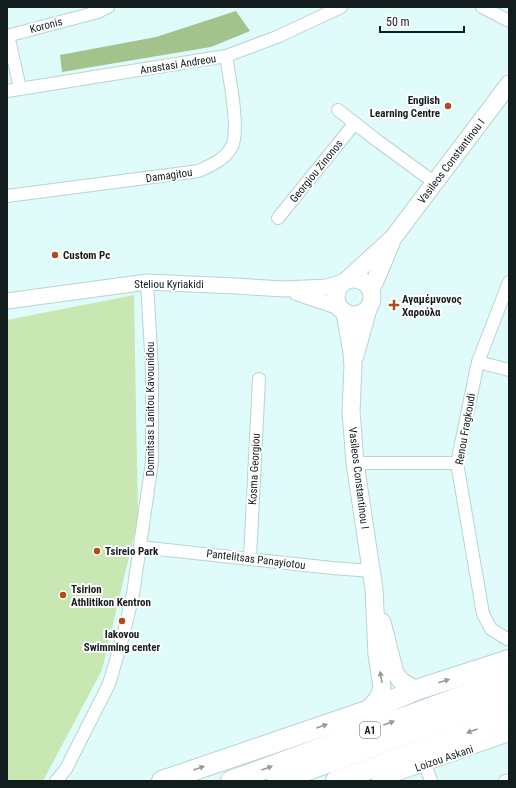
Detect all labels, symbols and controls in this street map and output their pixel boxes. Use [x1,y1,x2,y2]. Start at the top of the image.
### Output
scale bar [380,8,464,34]
street label: Koronis [29,15,64,36]
text: 50 m [386,15,410,29]
street label: Anastasi Andreou [139,52,217,77]
place label: English Learning Centre [370,94,440,120]
marker: English Learning Centre [443,101,453,111]
street label: Vasileos Constantinou I [415,116,487,206]
street label: Georgiou Zinonos [287,137,346,205]
street label: Damagitou [145,166,193,185]
place label: Custom Pc [63,249,110,262]
marker: Custom Pc [50,250,60,260]
street label: Steliou Kyriakidi [134,278,204,291]
place label: Αγαμέμνονος Χαρούλα [402,293,462,319]
marker: Αγαμέμνονος Χαρούλα [389,300,399,310]
street label: Domnitsas Lanitou Kavounidou [144,342,157,476]
street label: Renou Fragkoudi [453,392,478,466]
street label: Vasileos Constantinou I [346,426,371,530]
street label: Kosma Georgiou [246,433,263,505]
place label: Tsireio Park [105,545,159,558]
marker: Tsireio Park [92,546,102,556]
street label: Pantelitsas Panayiotou [206,547,306,572]
place label: Tsirion Athlitikon Kentron [71,583,151,609]
marker: Tsirion Athlitikon Kentron [58,590,68,600]
marker: Iakovou Swimming center [117,616,127,626]
place label: Iakovou Swimming center [84,628,160,654]
one-way arrow [377,671,383,683]
one-way arrow [438,678,450,684]
one-way arrow [384,720,396,726]
road number: A1 [360,722,380,738]
one-way arrow [316,723,328,729]
one-way arrow [466,729,478,735]
street label: Loizou Askani [413,742,475,775]
one-way arrow [262,764,274,770]
one-way arrow [193,765,205,771]

